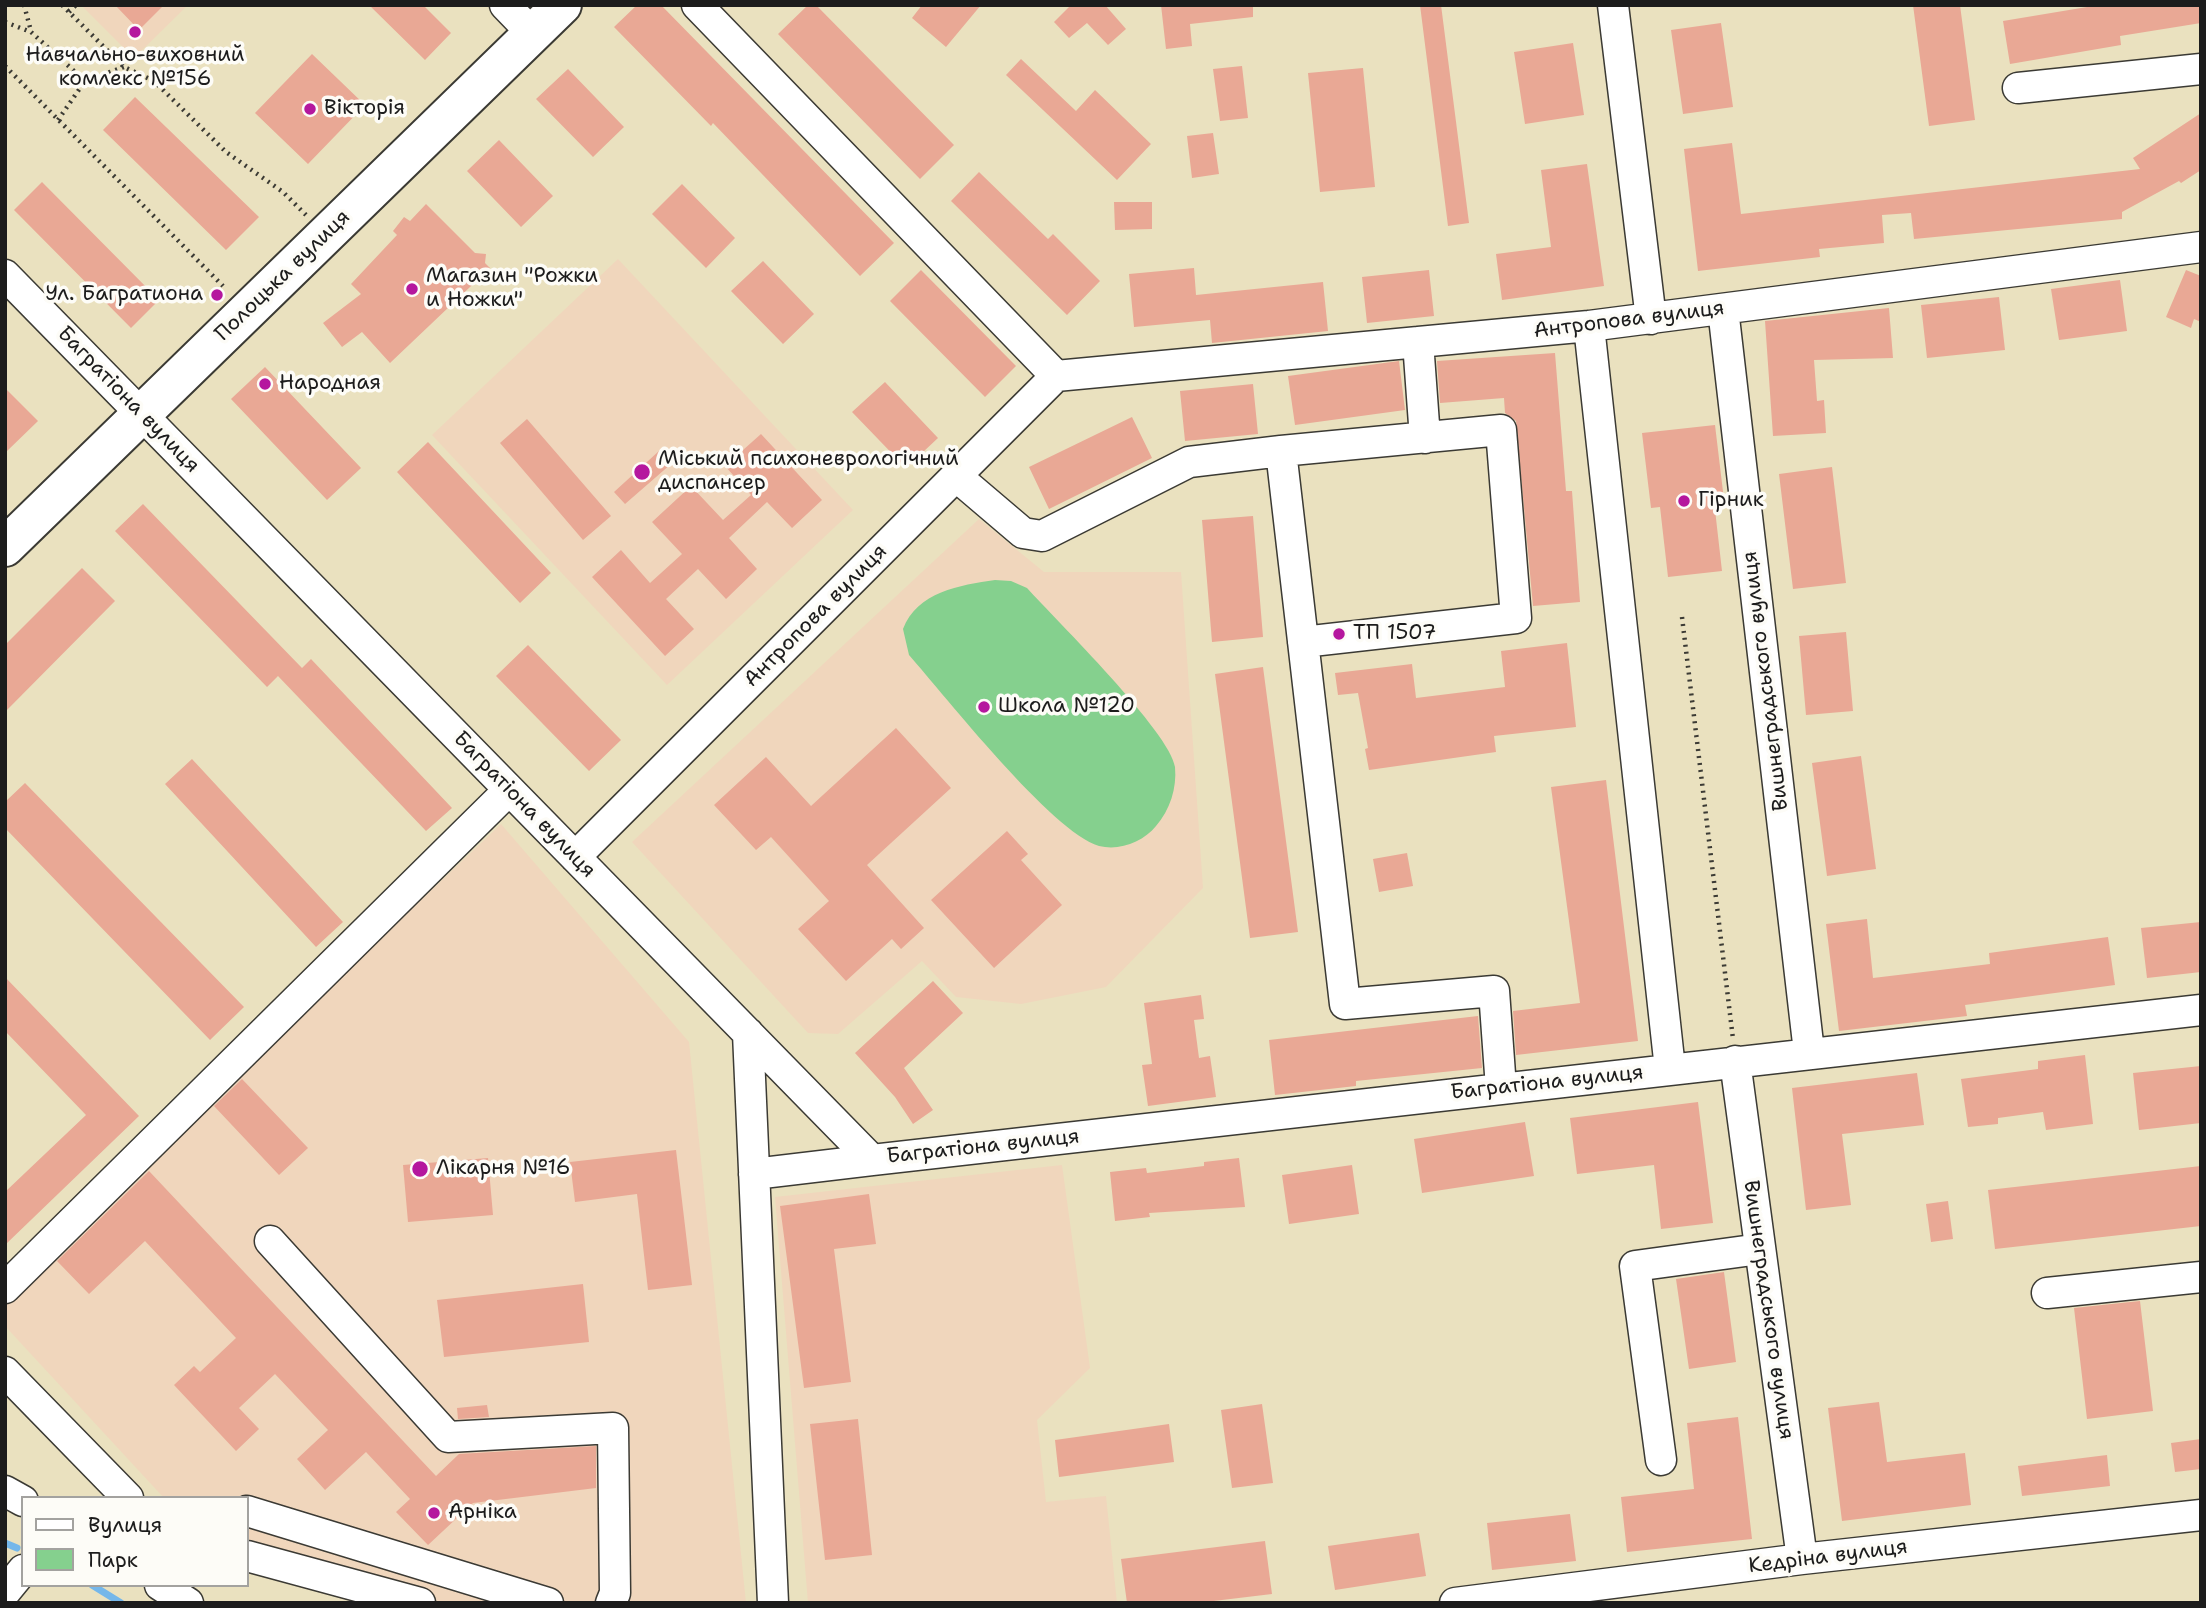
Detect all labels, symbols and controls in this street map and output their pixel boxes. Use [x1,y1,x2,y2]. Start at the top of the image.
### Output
marker: Навчально-виховний комлекс №156 [127,24,143,40]
place label: Навчально-виховний комлекс №156 [25,43,245,93]
place label: Вікторія [324,96,405,122]
marker: Вікторія [302,101,318,117]
street label: Полоцька вулиця [210,205,356,347]
place label: Магазин "Рожки и Ножки" [426,264,598,314]
marker: Магазин "Рожки и Ножки" [404,281,420,297]
place label: Ул. Багратиона [45,282,203,308]
marker: Ул. Багратиона [209,287,225,303]
street label: Антропова вулиця [1532,296,1726,344]
street label: Багратіона вулиця [52,321,204,479]
place label: Народная [279,371,381,397]
marker: Народная [257,376,273,392]
place label: Міський психоневрологічний диспансер [658,447,959,497]
marker: Міський психоневрологічний диспансер [632,462,652,482]
place label: Гірник [1698,488,1764,514]
marker: Гірник [1676,493,1692,509]
street label: Антропова вулиця [739,539,893,693]
street label: Вишнеградського вулиця [1738,550,1794,812]
place label: ТП 1507 [1353,621,1436,647]
marker: ТП 1507 [1331,626,1347,642]
place label: Школа №120 [998,694,1135,720]
marker: Школа №120 [976,699,992,715]
street label: Багратіона вулиця [448,726,600,884]
street label: Багратіона вулиця [1449,1060,1645,1106]
street label: Багратіона вулиця [885,1124,1081,1170]
place label: Лікарня №16 [436,1156,570,1182]
marker: Лікарня №16 [410,1159,430,1179]
street label: Вишнеградського вулиця [1737,1179,1799,1441]
legend [21,1496,248,1587]
place label: Арніка [448,1500,517,1526]
marker: Арніка [426,1505,442,1521]
text: Вулиця [88,1511,162,1539]
street label: Кедріна вулиця [1747,1535,1909,1579]
text: Парк [88,1546,138,1574]

